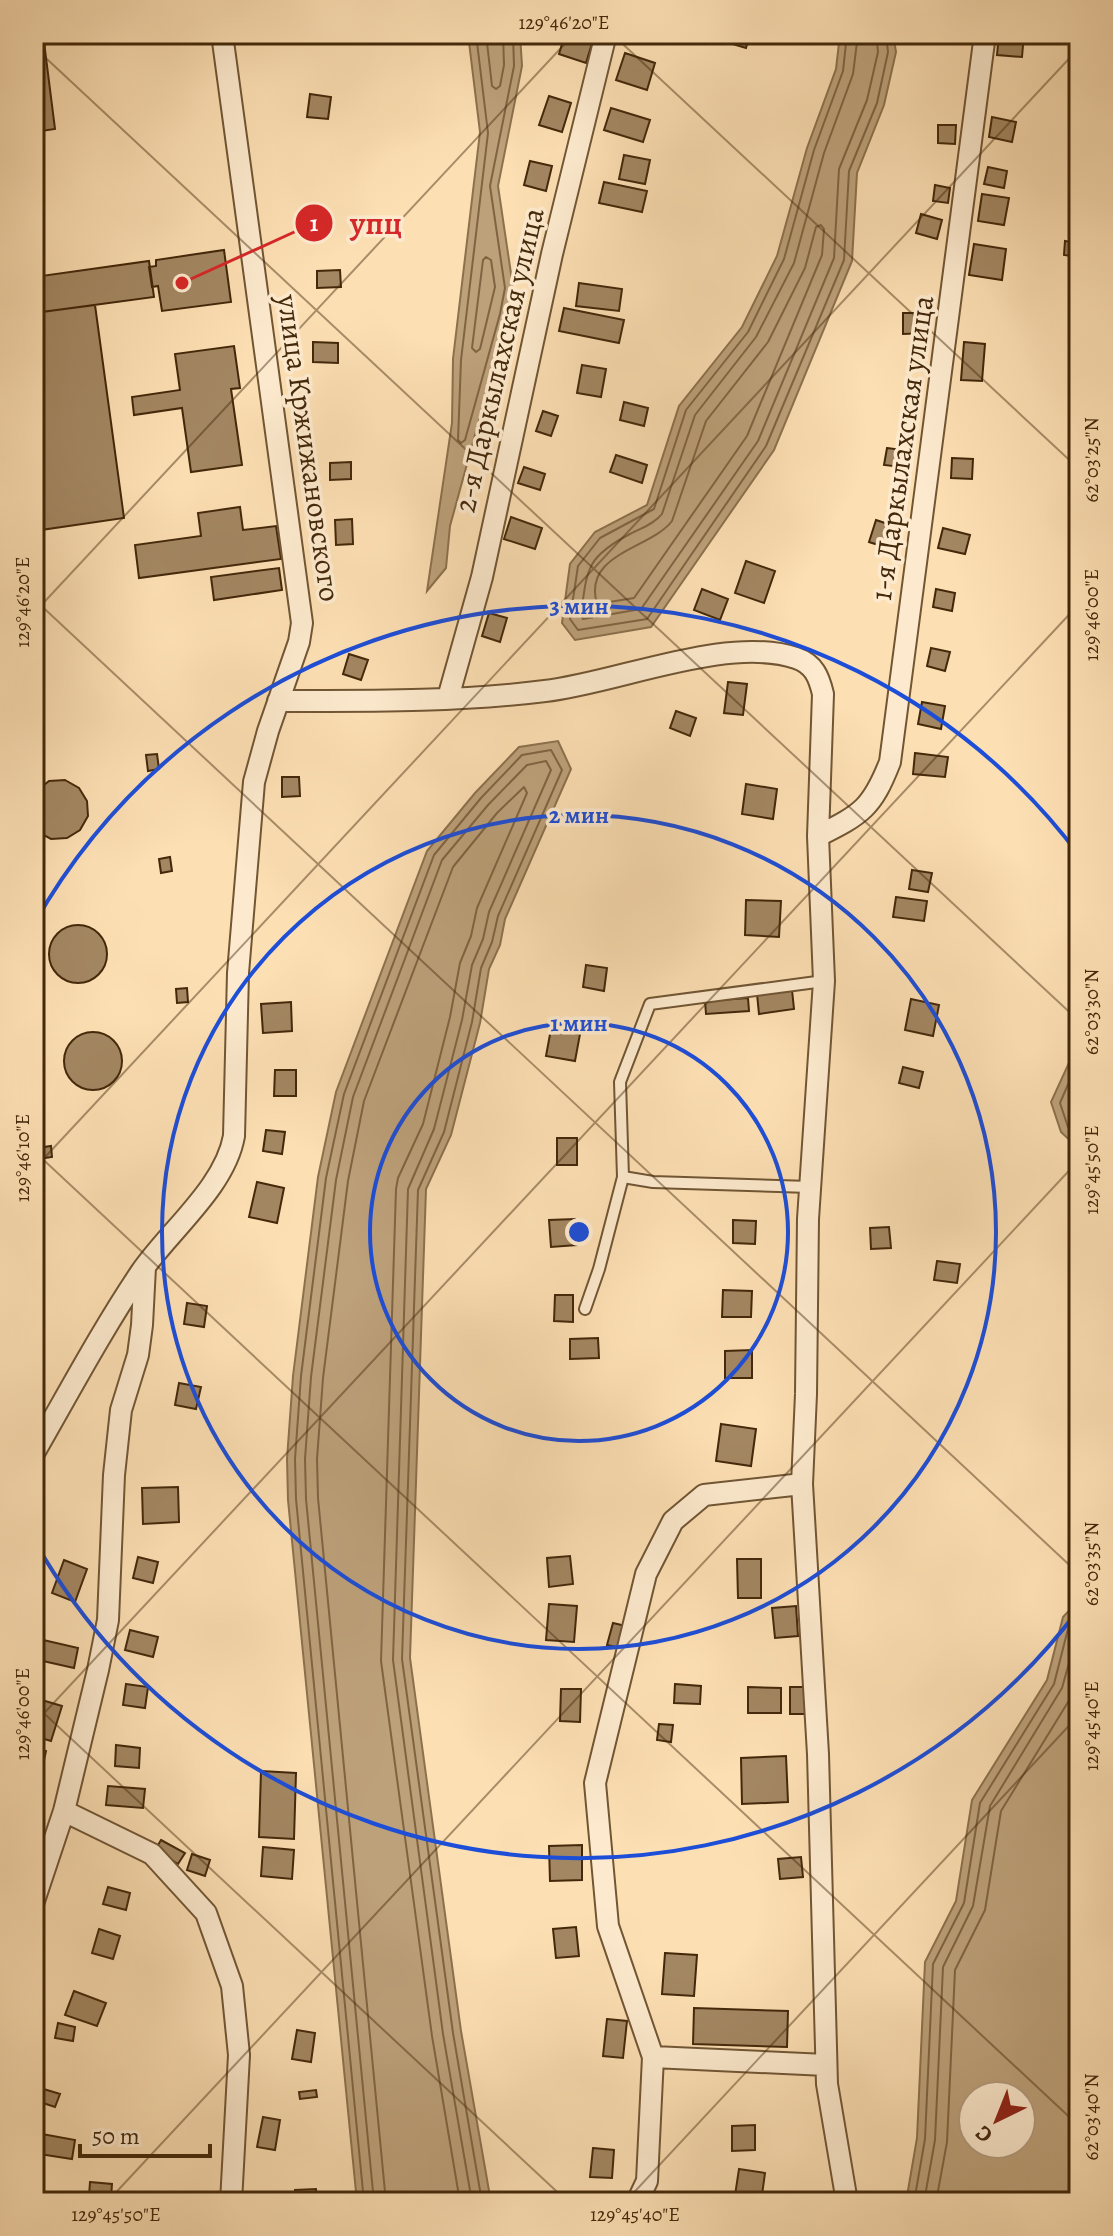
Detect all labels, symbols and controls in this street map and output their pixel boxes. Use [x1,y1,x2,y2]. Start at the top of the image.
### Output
text: 129°46'20"E [518,9,610,36]
callout: упц [294,195,418,251]
text: упц [349,201,402,245]
street label: 2-я Даркылахская улица [444,204,554,516]
text: 1 [310,207,319,239]
street label: улица Кржижановского [267,291,350,604]
street label: 1-я Даркылахская улица [861,293,943,603]
text: 62°03'25"N [1078,417,1105,503]
text: 129°46'20"E [9,556,36,648]
text: 129°46'00"E [1078,569,1105,661]
text: 3 мин [549,590,609,622]
text: 2 мин [549,799,609,831]
text: 62°03'30"N [1078,969,1105,1055]
text: 1 мин [550,1007,608,1039]
text: 129°46'10"E [9,1114,36,1202]
text: 129°45'50"E [1078,1125,1105,1215]
centre of rings [565,1218,593,1246]
text: 62°03'35"N [1078,1522,1105,1606]
text: 129°46'00"E [9,1668,36,1760]
text: 129°45'40"E [1078,1681,1105,1771]
text: 62°03'40"N [1078,2073,1105,2161]
north arrow [957,2080,1037,2160]
scale bar [80,2108,210,2158]
text: С [969,2118,999,2149]
text: 50 m [92,2120,140,2152]
text: 129°45'50"E [71,2201,161,2228]
text: 129°45'40"E [590,2201,680,2228]

